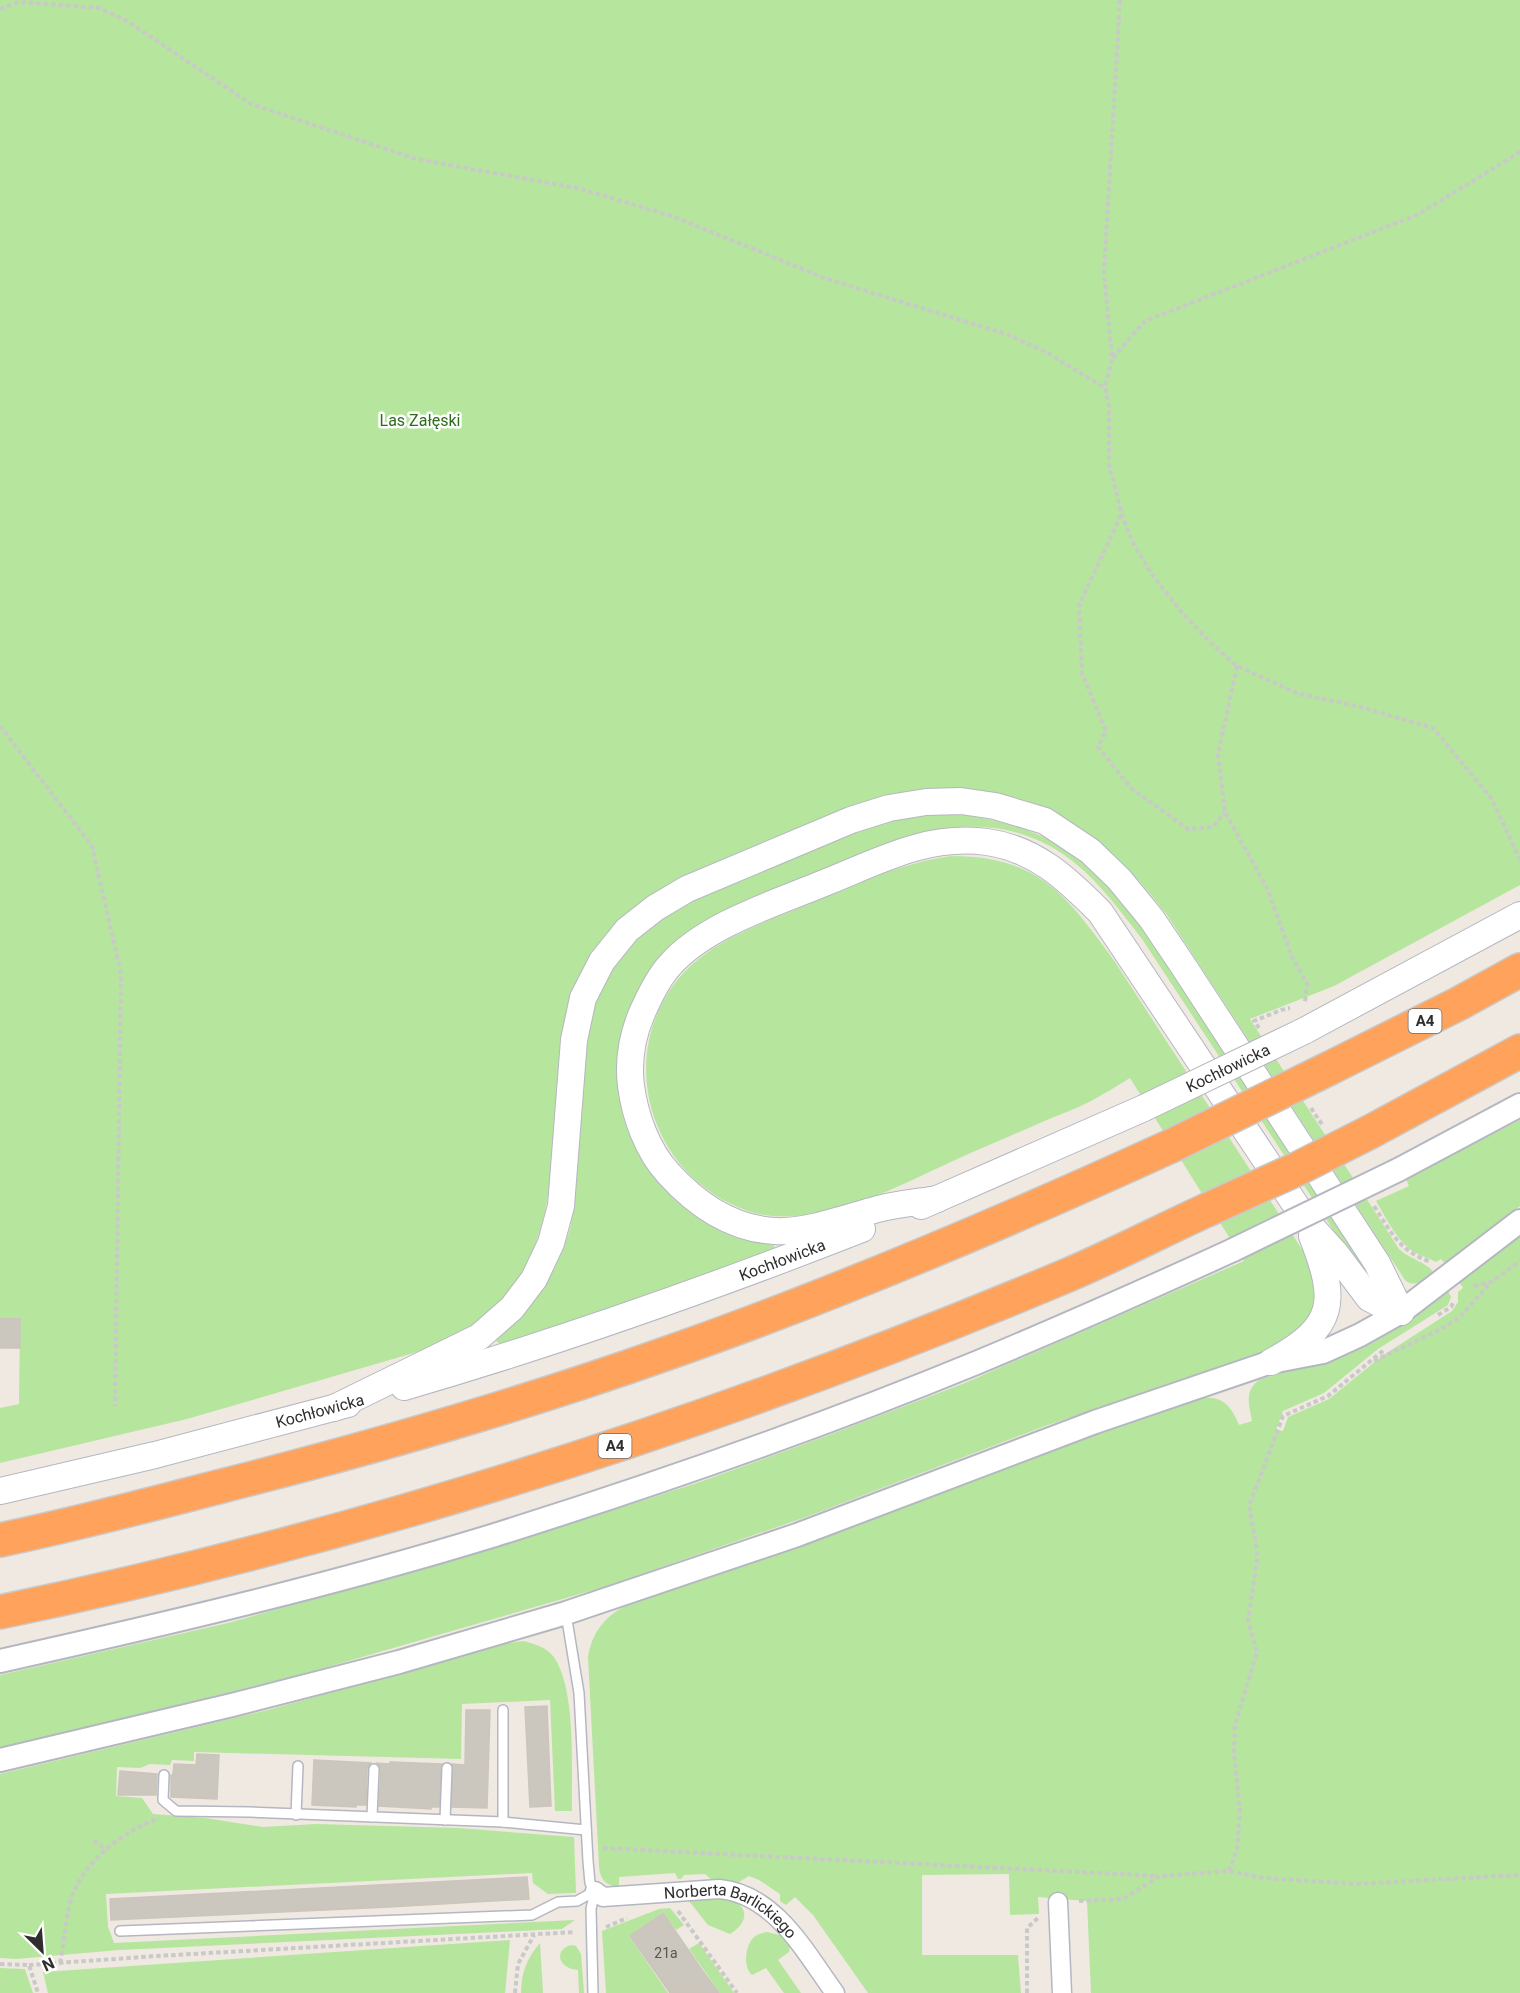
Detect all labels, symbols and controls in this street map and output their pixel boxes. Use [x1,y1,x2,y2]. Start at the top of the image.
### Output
park label: Las Załęski [380,411,460,430]
road number: A4 [1408,1009,1442,1033]
street label: Kochłowicka [1183,1039,1273,1096]
street label: Kochłowicka [736,1235,828,1284]
street label: Kochłowicka [274,1390,366,1432]
road number: A4 [598,1434,632,1458]
street label: Norberta Barlickiego [663,1879,801,1942]
north arrow [12,1921,72,1981]
house number: 21a [654,1945,678,1961]
text: N [39,1953,57,1975]

